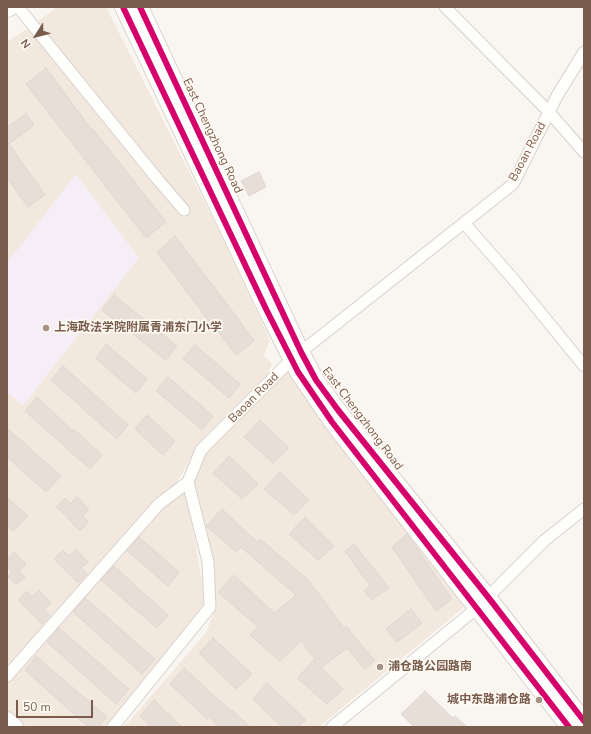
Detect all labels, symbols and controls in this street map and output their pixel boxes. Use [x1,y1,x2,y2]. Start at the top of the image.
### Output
north arrow [16,16,56,56]
text: N [17,36,34,51]
street label: East Chengzhong Road [179,76,245,196]
street label: Baoan Road [506,120,550,184]
place label: 上海政法学院附属青浦东门小学 [54,321,222,335]
marker: 上海政法学院附属青浦东门小学 [41,323,51,333]
street label: East Chengzhong Road [319,365,405,473]
street label: Baoan Road [226,370,282,426]
place label: 浦仓路公园路南 [388,660,472,674]
marker: 浦仓路公园路南 [375,662,385,672]
scale bar [18,692,95,718]
place label: 城中东路浦仓路 [447,693,531,707]
marker: 城中东路浦仓路 [534,695,544,705]
text: 50 m [23,699,51,715]

